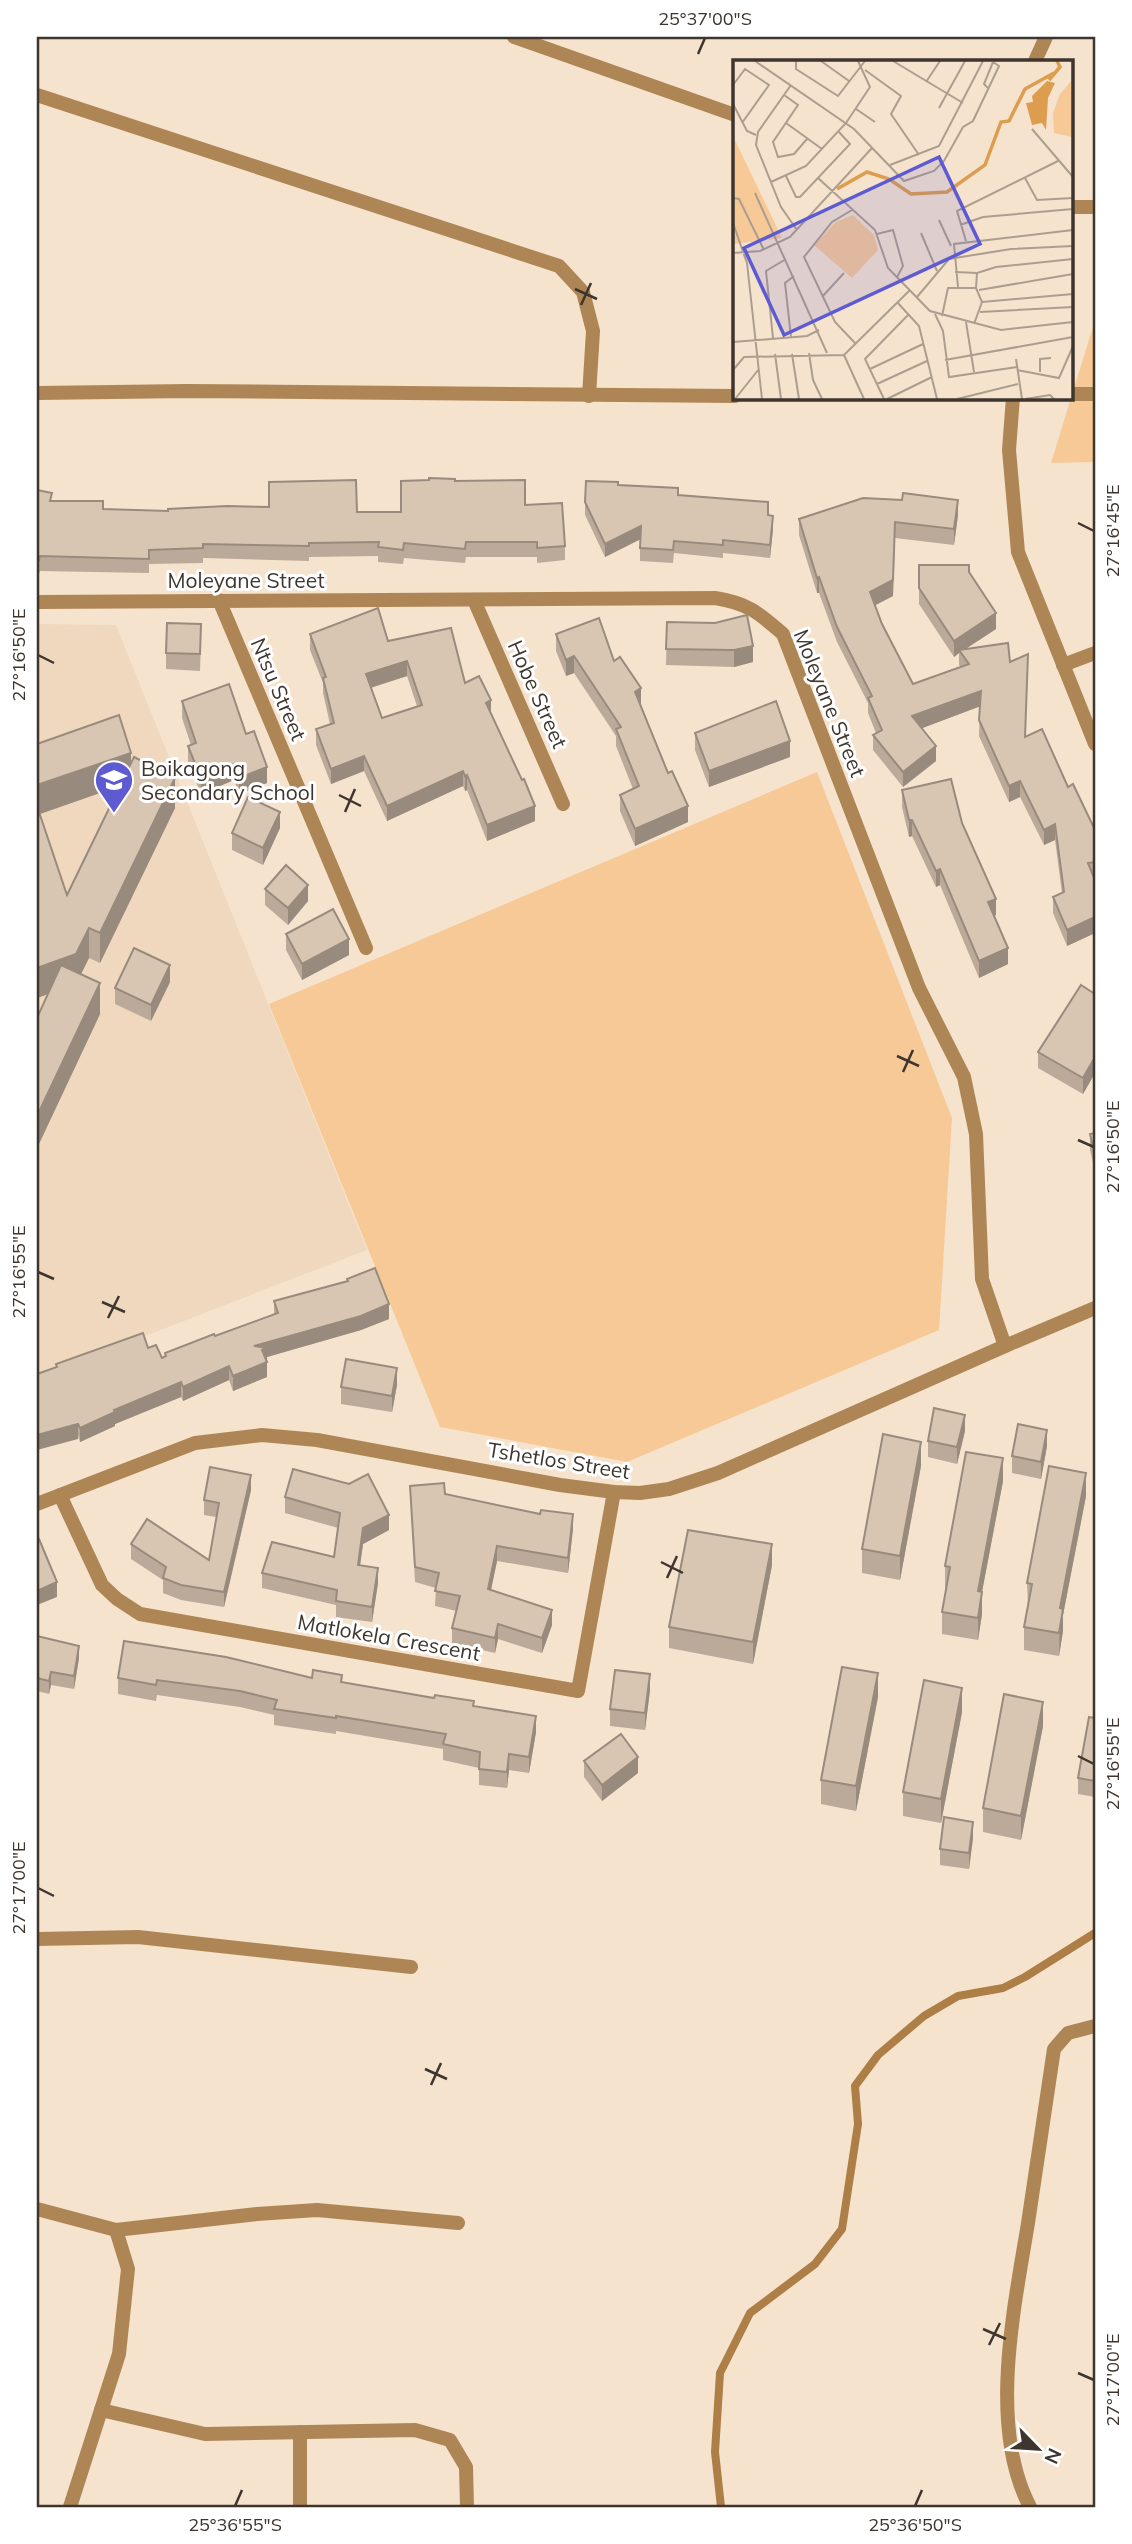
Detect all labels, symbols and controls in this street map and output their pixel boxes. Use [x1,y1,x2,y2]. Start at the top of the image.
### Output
text: 25°37'00"S [658,7,752,30]
inset map [733,60,1072,399]
text: 27°16'45"E [1101,484,1124,578]
street label: Moleyane Street [167,567,325,593]
text: 27°16'50"E [7,608,30,702]
street label: Moleyane Street [789,625,871,781]
street label: Ntsu Street [246,634,312,744]
street label: Hobe Street [503,636,573,752]
place label: Boikagong Secondary School [141,755,315,805]
school or university icon: Boikagong Secondary School [93,759,135,814]
text: 27°16'50"E [1101,1100,1124,1194]
text: 27°16'55"E [7,1225,30,1319]
street label: Tshetlos Street [486,1436,632,1484]
street label: Matlokela Crescent [296,1608,482,1666]
text: 27°16'55"E [1101,1717,1124,1811]
text: 27°17'00"E [7,1841,30,1935]
text: 27°17'00"E [1101,2333,1124,2427]
north arrow [1002,2414,1072,2484]
text: N [1039,2445,1067,2468]
text: 25°36'55"S [188,2513,282,2536]
text: 25°36'50"S [868,2513,962,2536]

